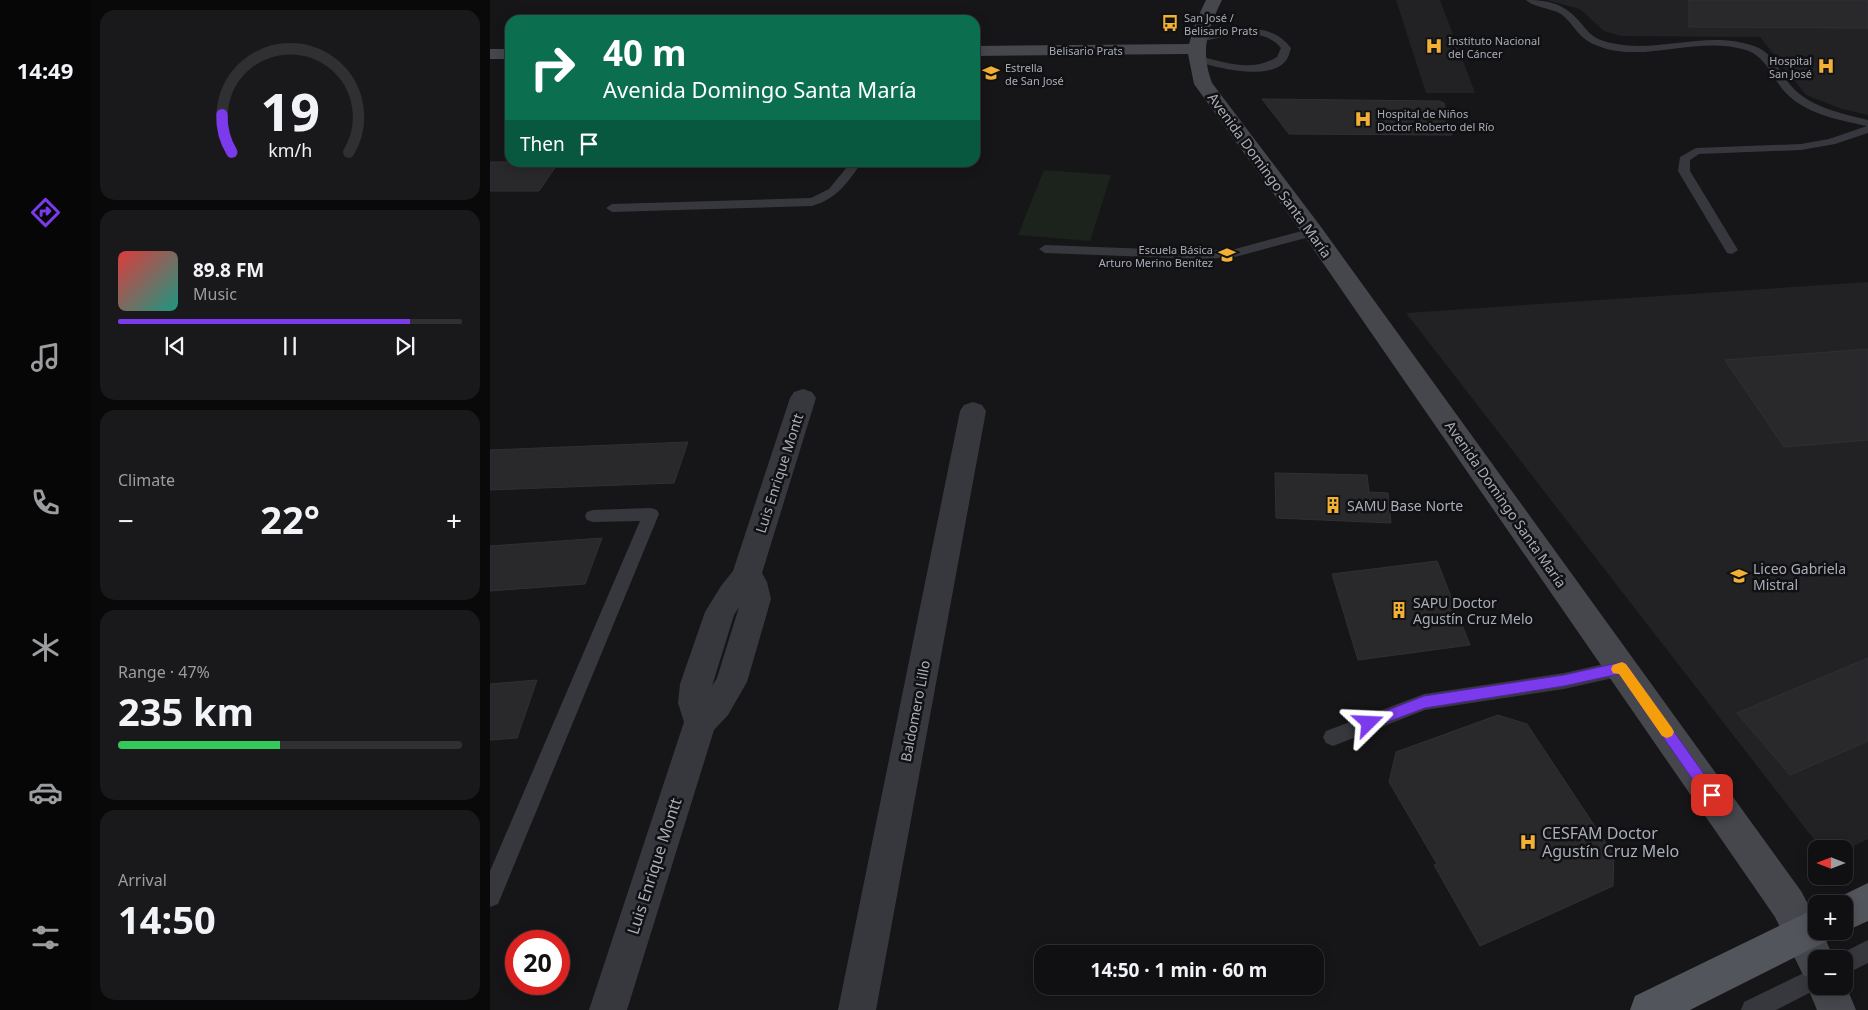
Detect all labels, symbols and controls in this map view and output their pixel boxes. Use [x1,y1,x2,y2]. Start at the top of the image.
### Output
place label: San José / Belisario Prats [1184,10,1258,38]
bus stop icon: San José / Belisario Prats [1160,13,1180,33]
text: 40 m [603,29,686,76]
place label: Instituto Nacional del Cáncer [1448,33,1540,61]
icon: right [520,35,585,100]
hospital icon: Instituto Nacional del Cáncer [1424,36,1444,56]
street label: Belisario Prats [1049,43,1123,58]
place label: Hospital San José [1769,53,1812,81]
text: 14:49 [17,55,73,85]
hospital icon: Hospital San José [1816,56,1836,76]
place label: Estrella de San José [1005,60,1064,88]
school or university icon: Estrella de San José [981,63,1001,83]
text: Avenida Domingo Santa María [603,74,917,104]
text: 19 [260,75,320,146]
street label: Avenida Domingo Santa María [1204,89,1336,261]
place label: Hospital de Niños Doctor Roberto del Río [1377,106,1495,134]
hospital icon: Hospital de Niños Doctor Roberto del Río [1353,109,1373,129]
icon: arrive [575,130,603,158]
text: Then [520,131,565,157]
text: km/h [268,138,312,162]
icon: directions [28,195,63,230]
place label: Escuela Básica Arturo Merino Benítez [1099,242,1213,270]
school or university icon: Escuela Básica Arturo Merino Benítez [1217,245,1237,265]
text: 89.8 FM [193,257,264,283]
text: Music [193,283,237,305]
icon: previous [161,332,189,360]
icon: pause [276,332,304,360]
icon: next [391,332,419,360]
icon: music [28,340,63,375]
street label: Luis Enrique Montt [751,411,807,535]
street label: Avenida Domingo Santa María [1441,417,1571,591]
text: Climate [118,469,175,491]
icon: phone [28,485,63,520]
text: 22° [260,493,320,545]
building icon: SAMU Base Norte [1323,495,1343,515]
place label: SAMU Base Norte [1347,496,1463,515]
text: − [118,501,134,539]
text: + [446,501,462,539]
place label: Liceo Gabriela Mistral [1753,559,1846,594]
school or university icon: Liceo Gabriela Mistral [1729,566,1749,586]
place label: SAPU Doctor Agustín Cruz Melo [1413,593,1533,628]
building icon: SAPU Doctor Agustín Cruz Melo [1389,600,1409,620]
icon: climate [28,630,63,665]
street label: Baldomero Lillo [896,659,934,763]
text: Range · 47% [118,661,210,683]
text: 235 km [118,685,254,737]
position arrow [1342,696,1394,748]
pin [1691,774,1733,816]
icon: car [28,775,63,810]
icon: arrive [1698,781,1726,809]
street label: Luis Enrique Montt [622,795,687,937]
place label: CESFAM Doctor Agustín Cruz Melo [1542,822,1679,862]
hospital icon: CESFAM Doctor Agustín Cruz Melo [1518,832,1538,852]
north arrow [1808,840,1852,885]
map controls [1808,840,1853,995]
text: Arrival [118,869,167,891]
text: 14:50 [118,893,216,945]
button: + [1808,895,1853,940]
icon: filters [28,920,63,955]
speed limit sign: 20 [505,930,570,995]
button: − [1808,950,1853,995]
text: 14:50 · 1 min · 60 m [1091,957,1267,983]

